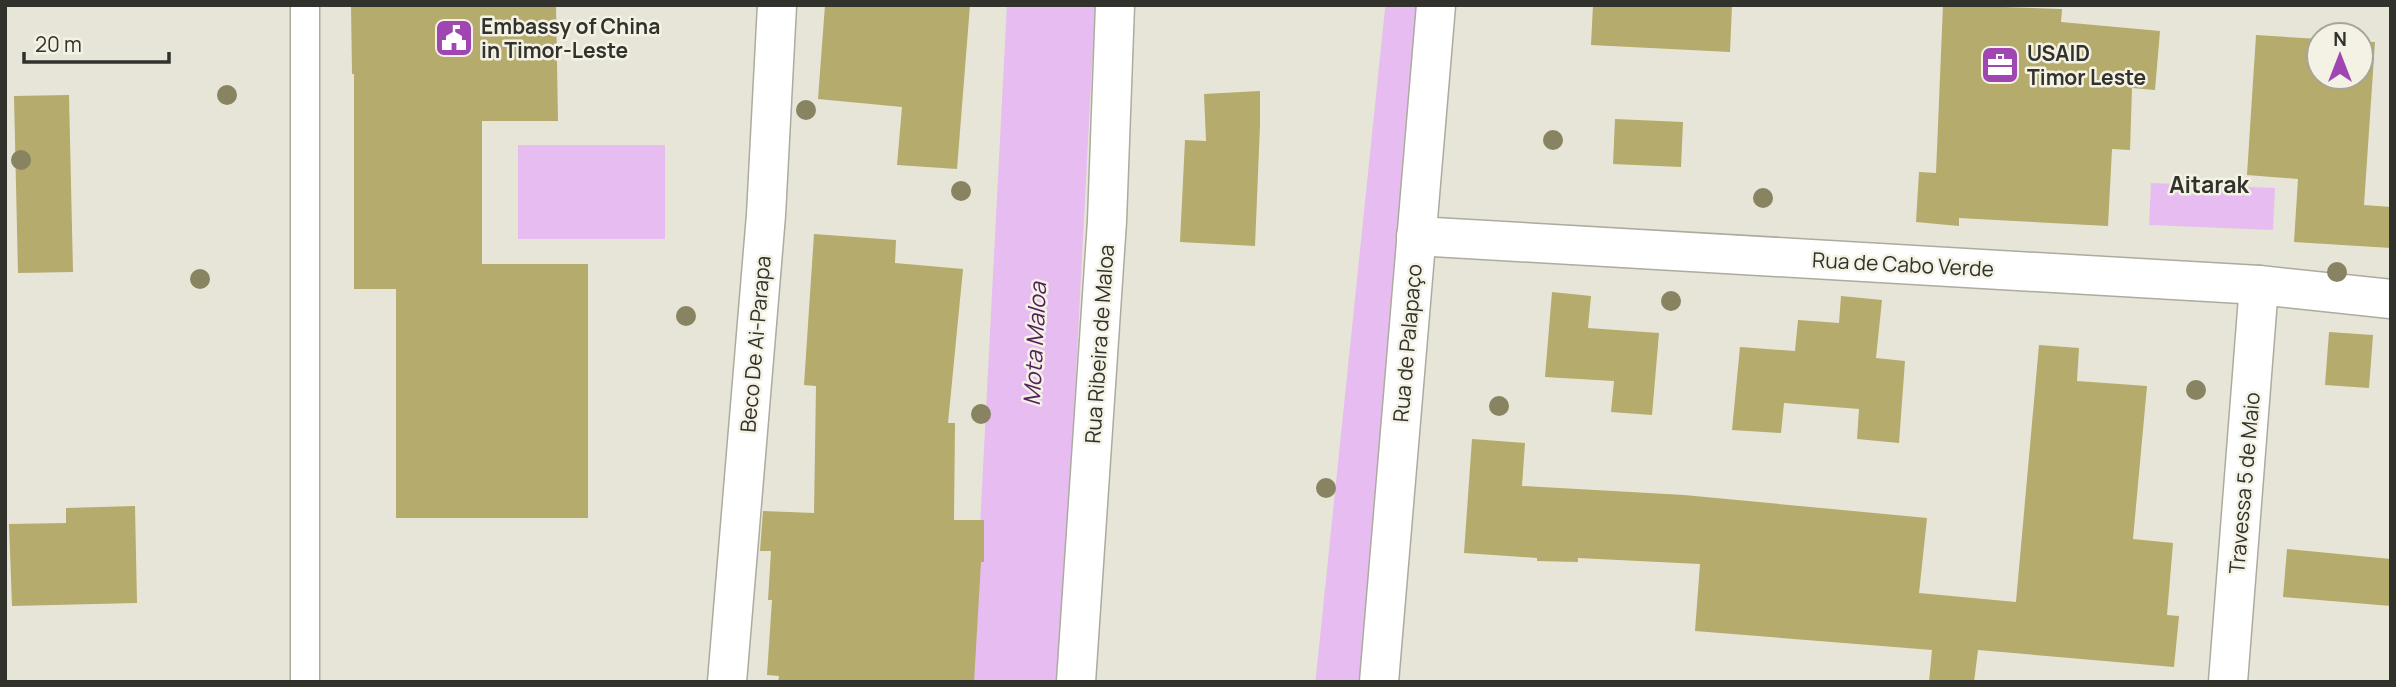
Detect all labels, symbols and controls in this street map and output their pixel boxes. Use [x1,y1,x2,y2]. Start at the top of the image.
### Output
place label: Embassy of China in Timor-Leste [481,12,660,64]
public building icon: Embassy of China in Timor-Leste [433,17,475,59]
scale bar [24,21,170,65]
north arrow [2305,21,2375,91]
text: N [2333,26,2347,52]
text: 20 m [35,30,82,58]
place label: USAID Timor Leste [2027,39,2146,91]
office icon: USAID Timor Leste [1979,44,2021,86]
district label: Aitarak [2169,168,2249,200]
street label: Rua Ribeira de Maloa [1078,243,1120,445]
street label: Rua de Cabo Verde [1811,245,1995,283]
street label: Beco De Ai-Parapa [733,254,777,434]
street label: Rua de Palapaço [1386,263,1428,423]
water label: Mota Maloa [1015,280,1053,406]
street label: Travessa 5 de Maio [2222,391,2266,575]

